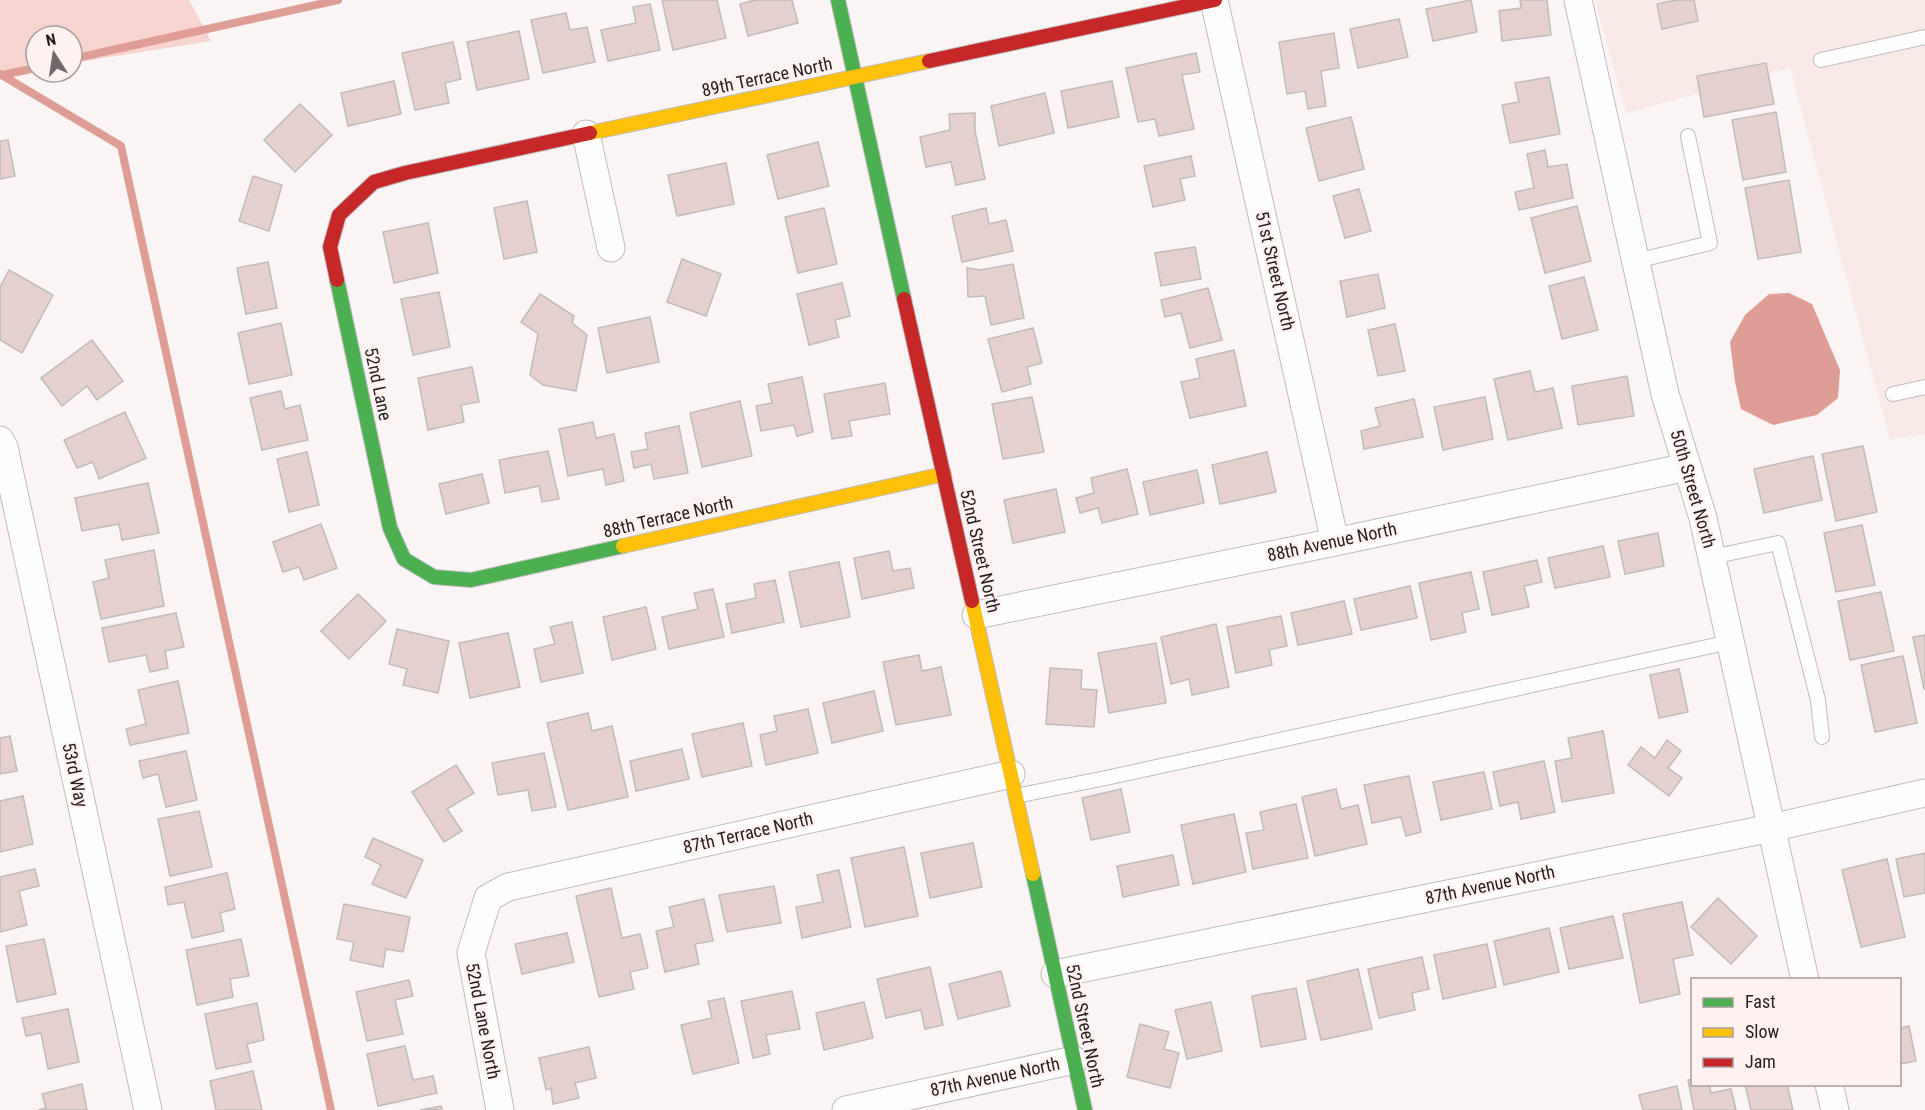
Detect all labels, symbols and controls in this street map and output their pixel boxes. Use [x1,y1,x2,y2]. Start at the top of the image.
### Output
north arrow [24,24,84,84]
text: N [44,30,58,50]
street label: 89th Terrace North [700,52,834,101]
street label: 51st Street North [1252,209,1299,333]
street label: 52nd Lane [361,346,396,422]
street label: 50th Street North [1667,427,1720,551]
street label: 52nd Street North [956,487,1005,615]
street label: 88th Terrace North [601,491,735,542]
street label: 88th Avenue North [1265,518,1399,566]
street label: 53rd Way [58,741,93,810]
street label: 87th Terrace North [681,807,815,858]
street label: 87th Avenue North [1423,861,1557,909]
street label: 52nd Lane North [462,961,505,1081]
street label: 52nd Street North [1062,962,1109,1090]
legend [1691,978,1901,1086]
text: Fast [1745,991,1776,1012]
text: Slow [1745,1021,1780,1042]
text: Jam [1745,1051,1776,1072]
street label: 87th Avenue North [928,1053,1062,1101]

